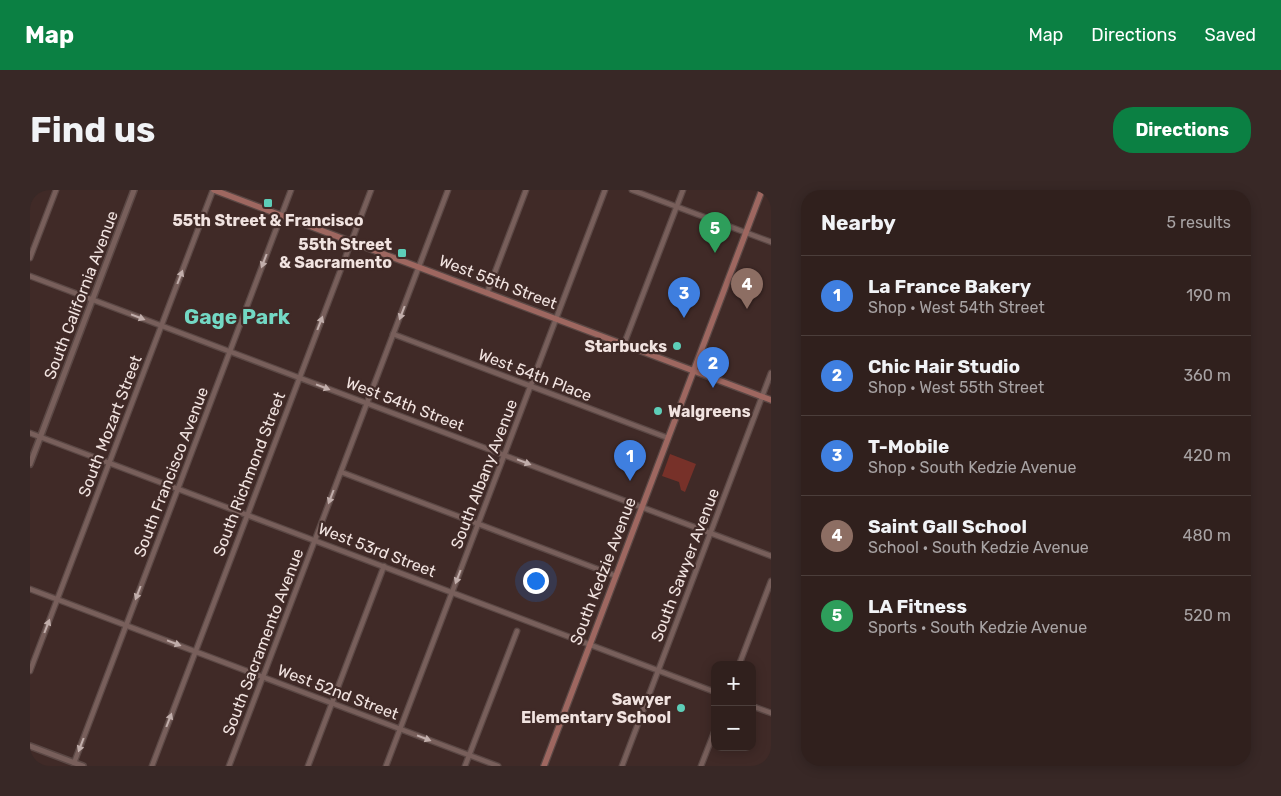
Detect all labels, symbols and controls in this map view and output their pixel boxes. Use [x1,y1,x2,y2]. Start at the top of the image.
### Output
text: Map [25,21,74,49]
text: Map [1028,24,1063,46]
text: Directions [1091,24,1177,46]
text: Saved [1205,24,1256,46]
button: Directions [1113,107,1251,153]
text: Find us [30,109,155,151]
marker: 55th Street & Francisco [262,197,274,209]
street label: South California Avenue [40,208,122,382]
text: Nearby [821,210,896,235]
place label: 55th Street & Francisco [172,211,364,230]
pin: 5 [699,212,731,253]
text: 5 results [1167,213,1231,232]
place label: 55th Street & Sacramento [279,235,393,272]
marker: 55th Street & Sacramento [396,247,408,259]
street label: West 55th Street [436,251,560,313]
one-way arrow [260,254,268,269]
pin: 4 [731,268,763,309]
one-way arrow [176,270,184,285]
text: La France Bakery [868,275,1031,298]
pin: 3 [668,277,700,318]
text: 1 [833,286,841,305]
text: 190 m [1186,286,1231,305]
text: Shop · West 54th Street [868,298,1045,317]
district label: Gage Park [184,304,291,329]
one-way arrow [398,305,405,320]
one-way arrow [131,313,146,321]
one-way arrow [316,315,324,330]
place label: Starbucks [584,337,667,356]
marker: Starbucks [671,340,683,352]
street label: West 54th Place [476,345,594,405]
pin: 2 [697,347,729,388]
street label: South Mozart Street [74,353,146,499]
text: Chic Hair Studio [868,355,1020,378]
text: 2 [832,366,842,385]
text: 360 m [1183,366,1231,385]
street label: West 54th Street [343,373,467,435]
text: Shop · West 55th Street [868,378,1044,397]
one-way arrow [316,383,331,391]
street label: South Francisco Avenue [130,384,212,560]
street label: South Richmond Street [209,389,289,559]
street label: South Albany Avenue [447,397,521,551]
place label: Walgreens [668,402,751,421]
marker: Walgreens [652,405,664,417]
text: T-Mobile [868,435,949,458]
pin: 1 [614,440,646,481]
text: 3 [832,446,842,465]
text: 420 m [1183,446,1231,465]
one-way arrow [517,458,532,466]
text: Shop · South Kedzie Avenue [868,458,1076,477]
street label: South Sawyer Avenue [647,485,723,645]
one-way arrow [327,490,335,504]
street label: South Kedzie Avenue [566,494,640,648]
text: Saint Gall School [868,515,1027,538]
street label: West 53rd Street [315,519,439,581]
text: 4 [832,526,842,545]
text: 480 m [1183,526,1231,545]
text: School · South Kedzie Avenue [868,538,1089,557]
street label: South Sacramento Avenue [219,546,308,738]
your location [523,568,549,594]
one-way arrow [454,570,462,585]
one-way arrow [134,586,142,601]
text: LA Fitness [868,595,967,618]
text: 5 [832,606,842,625]
text: 520 m [1184,606,1231,625]
one-way arrow [43,618,51,633]
text: Sports · South Kedzie Avenue [868,618,1087,637]
one-way arrow [167,640,181,648]
street label: West 52nd Street [275,660,401,724]
map controls [711,661,756,751]
button: + [711,661,756,706]
place label: Sawyer Elementary School [521,690,672,727]
marker: Sawyer Elementary School [675,702,687,714]
button: − [711,706,756,751]
one-way arrow [166,713,173,728]
one-way arrow [417,734,432,742]
one-way arrow [76,737,84,752]

